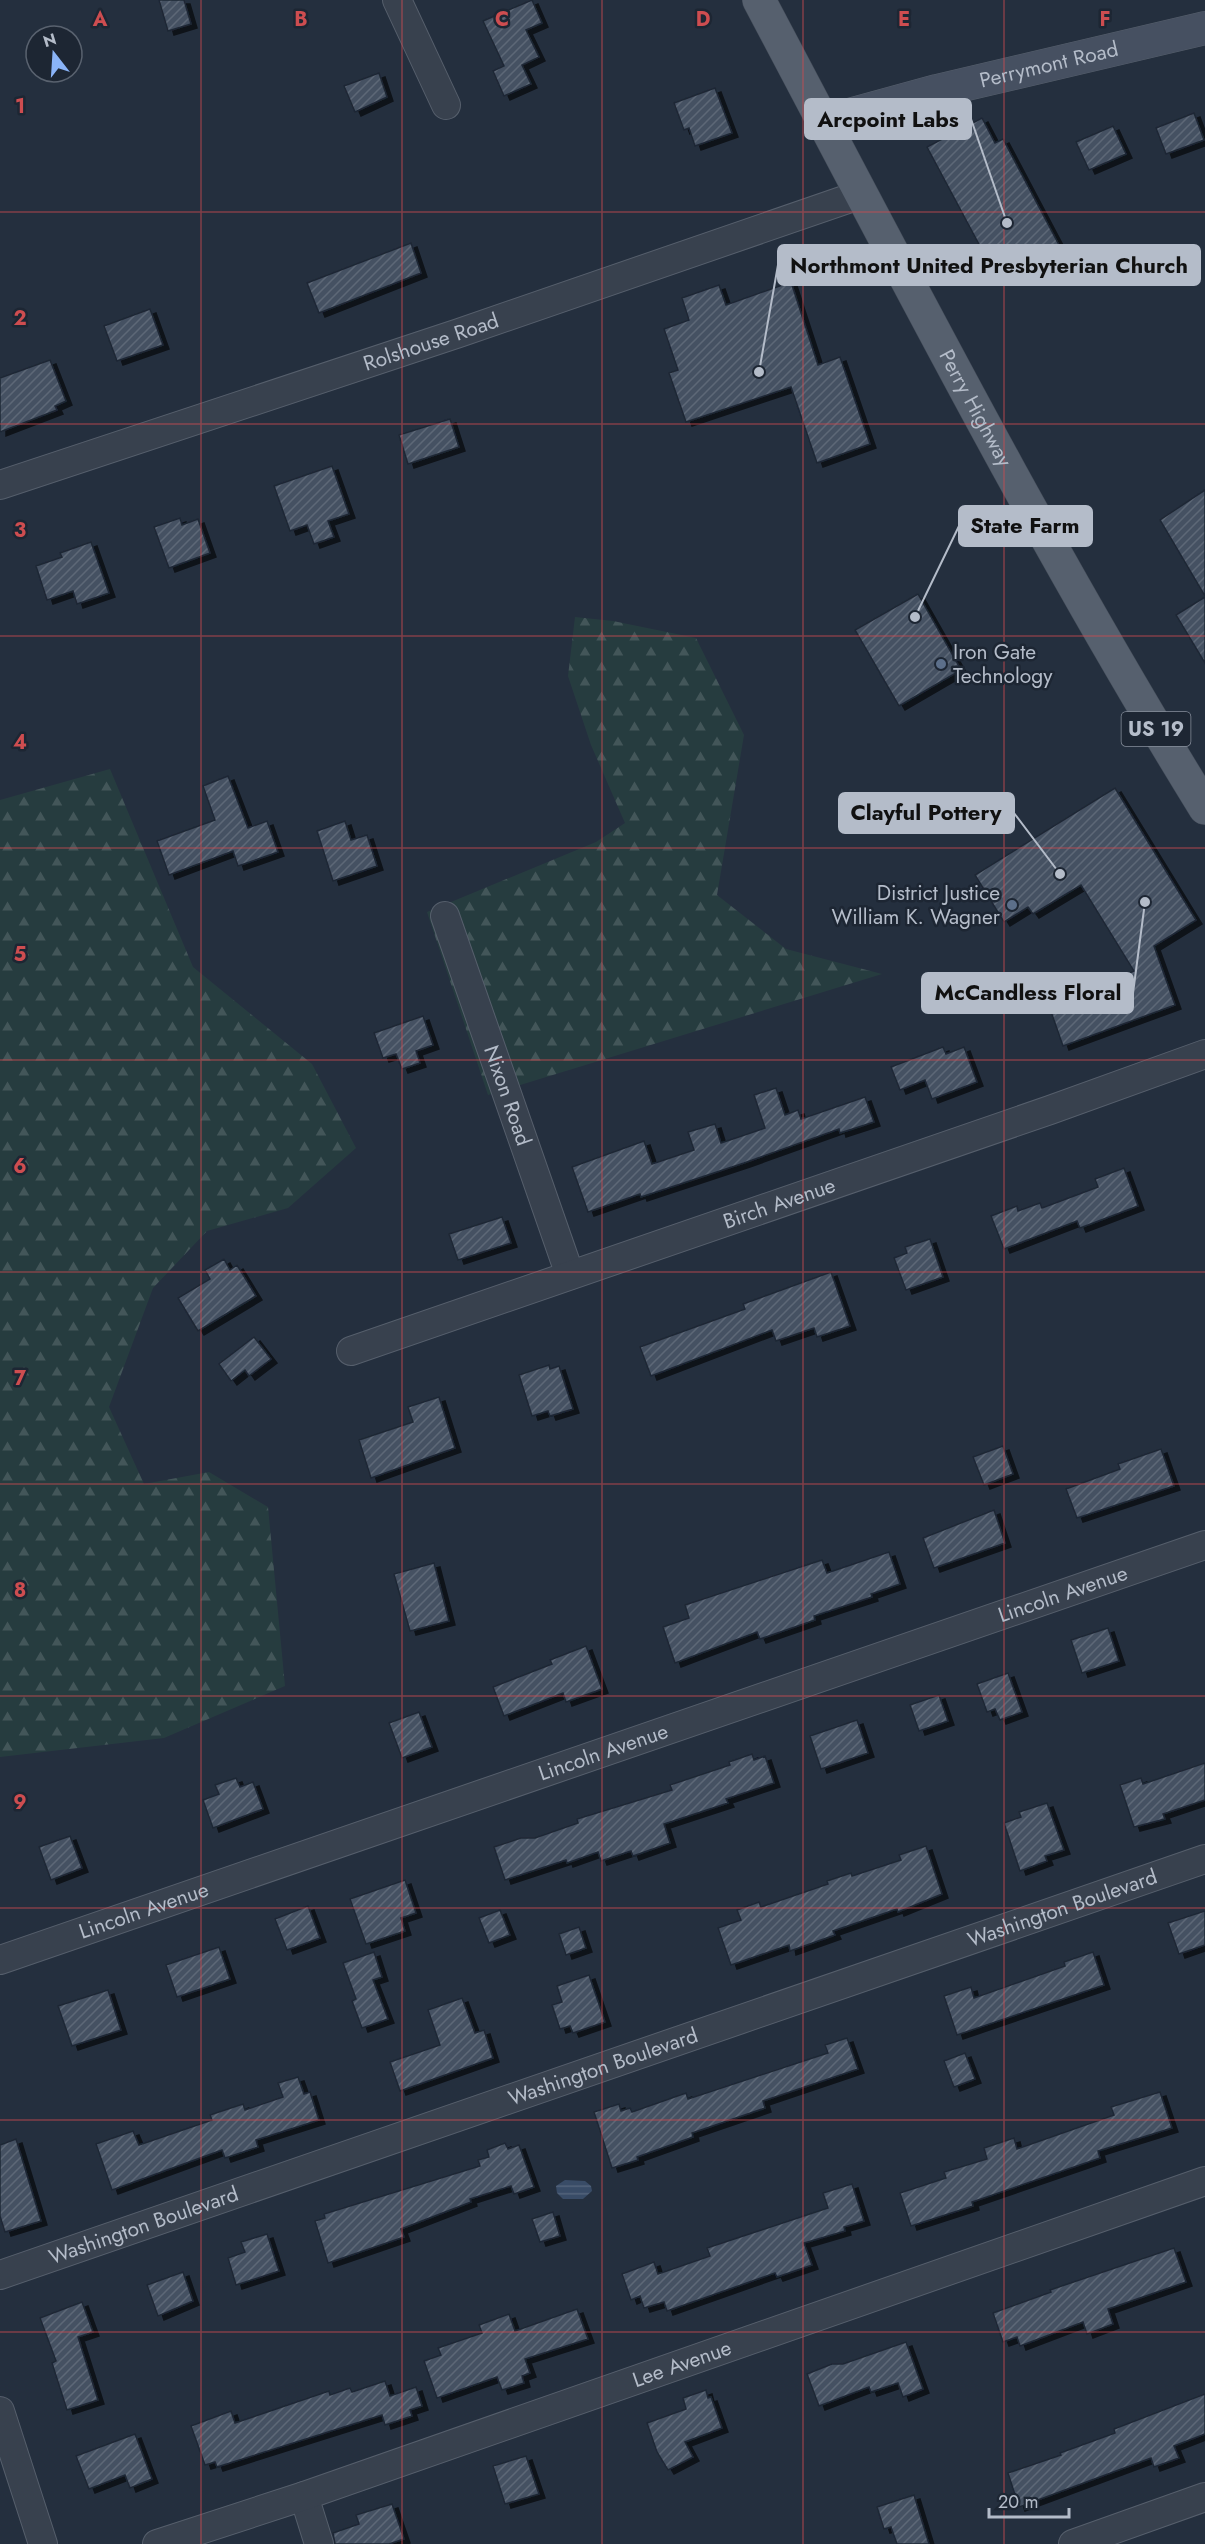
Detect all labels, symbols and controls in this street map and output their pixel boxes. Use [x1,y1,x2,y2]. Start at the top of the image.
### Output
text: A [92,5,108,34]
text: B [294,5,308,34]
text: C [495,5,509,34]
text: D [696,5,710,34]
text: E [898,5,910,34]
text: F [1099,5,1111,34]
north arrow [24,24,84,84]
text: N [40,27,59,53]
street label: Perrymont Road [976,34,1121,96]
text: 1 [15,92,25,121]
callout: Arcpoint Labs [805,99,971,139]
text: Arcpoint Labs [816,103,959,135]
callout: Northmont United Presbyterian Church [778,245,1200,285]
text: Northmont United Presbyterian Church [790,249,1188,281]
text: 2 [13,304,27,333]
street label: Rolshouse Road [359,305,503,379]
street label: Perry Highway [932,344,1020,473]
callout: State Farm [959,506,1092,546]
text: State Farm [970,509,1080,541]
text: 3 [14,516,26,545]
place label: Iron Gate Technology [953,637,1053,691]
marker: Iron Gate Technology [934,657,948,671]
road number: US 19 [1122,712,1190,746]
text: 4 [13,728,27,757]
callout: Clayful Pottery [839,793,1014,833]
text: Clayful Pottery [850,796,1002,828]
place label: District Justice William K. Wagner [832,878,1001,932]
marker: District Justice William K. Wagner [1005,898,1019,912]
text: 5 [14,940,27,969]
callout: McCandless Floral [922,973,1133,1013]
text: McCandless Floral [934,976,1122,1008]
street label: Nixon Road [476,1041,539,1150]
text: 6 [13,1152,27,1181]
street label: Birch Avenue [719,1170,840,1237]
text: 7 [14,1364,27,1393]
street label: Lincoln Avenue [994,1558,1132,1630]
text: 8 [14,1576,26,1605]
street label: Lincoln Avenue [534,1716,672,1788]
text: 9 [13,1788,27,1817]
street label: Washington Boulevard [964,1862,1161,1955]
street label: Lincoln Avenue [75,1874,213,1947]
street label: Washington Boulevard [504,2020,702,2113]
street label: Washington Boulevard [45,2179,243,2272]
street label: Lee Avenue [628,2333,736,2395]
scale bar [989,2481,1068,2519]
text: 20 m [998,2489,1038,2515]

